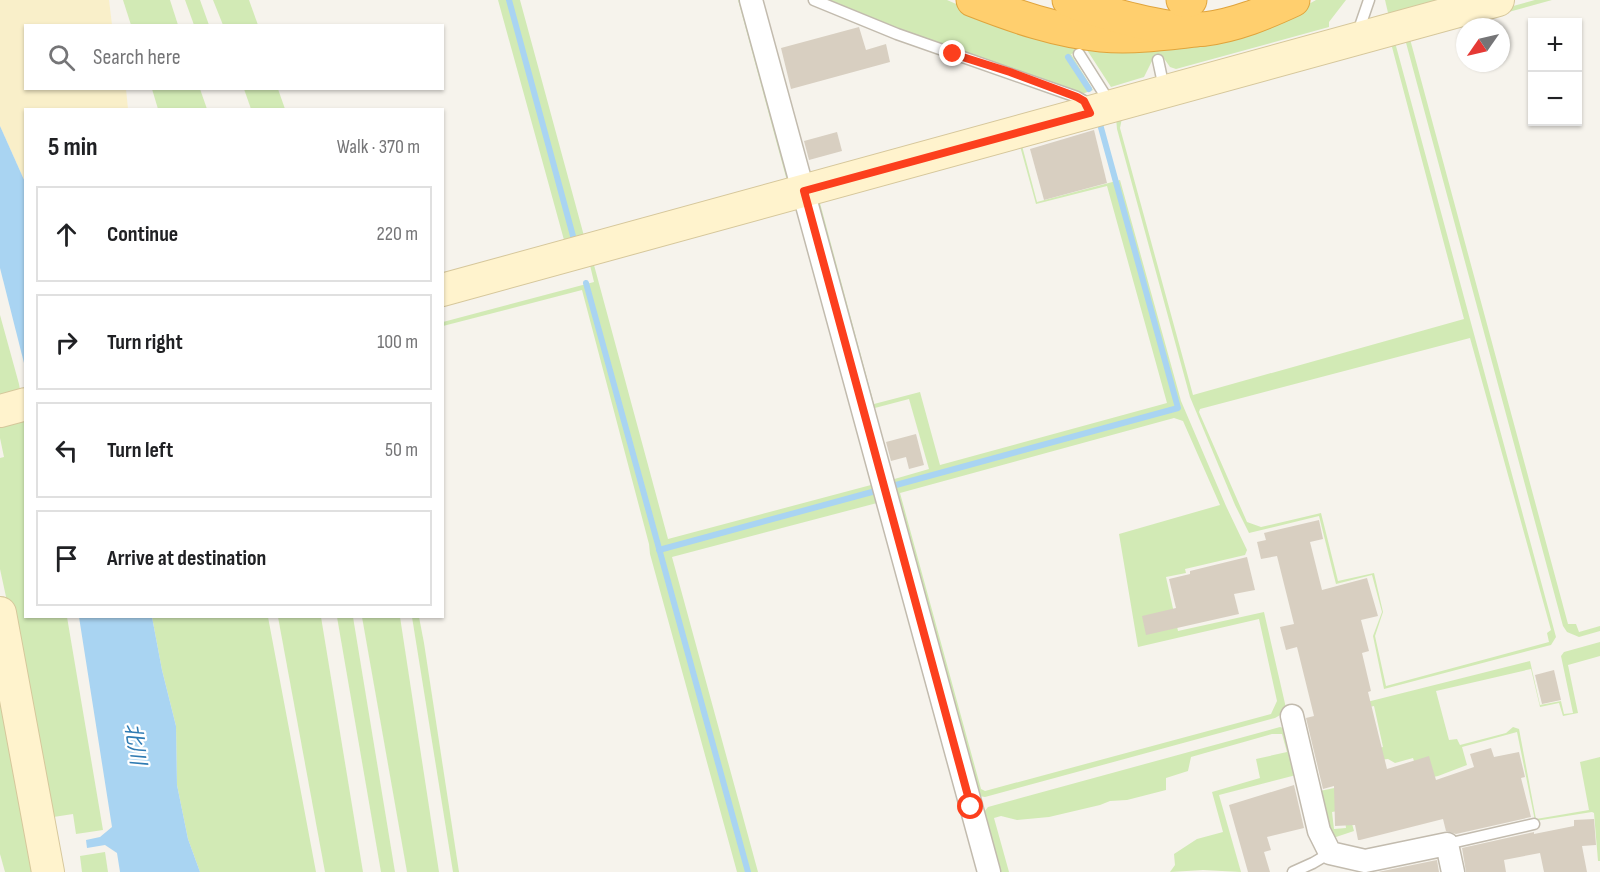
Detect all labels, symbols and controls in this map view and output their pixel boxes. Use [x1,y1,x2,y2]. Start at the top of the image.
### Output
north arrow [1456,18,1510,72]
map controls [1528,18,1582,126]
button: + [1528,18,1582,72]
search box [24,24,444,90]
route end [939,40,965,66]
icon: search [45,41,78,74]
text: Search here [93,44,180,71]
button: − [1528,72,1582,126]
text: 5 min [48,132,98,163]
text: Walk · 370 m [337,135,420,159]
icon: ahead [50,218,83,251]
text: Continue [107,221,178,248]
text: 220 m [377,222,418,246]
icon: right [50,326,83,359]
text: Turn right [107,329,183,356]
text: 100 m [377,330,418,354]
icon: left [50,434,83,467]
text: Turn left [107,437,173,464]
text: 50 m [385,438,418,462]
icon: arrive [50,542,83,575]
text: Arrive at destination [107,545,266,572]
water label: 北川 [119,721,151,769]
route start [957,793,983,819]

